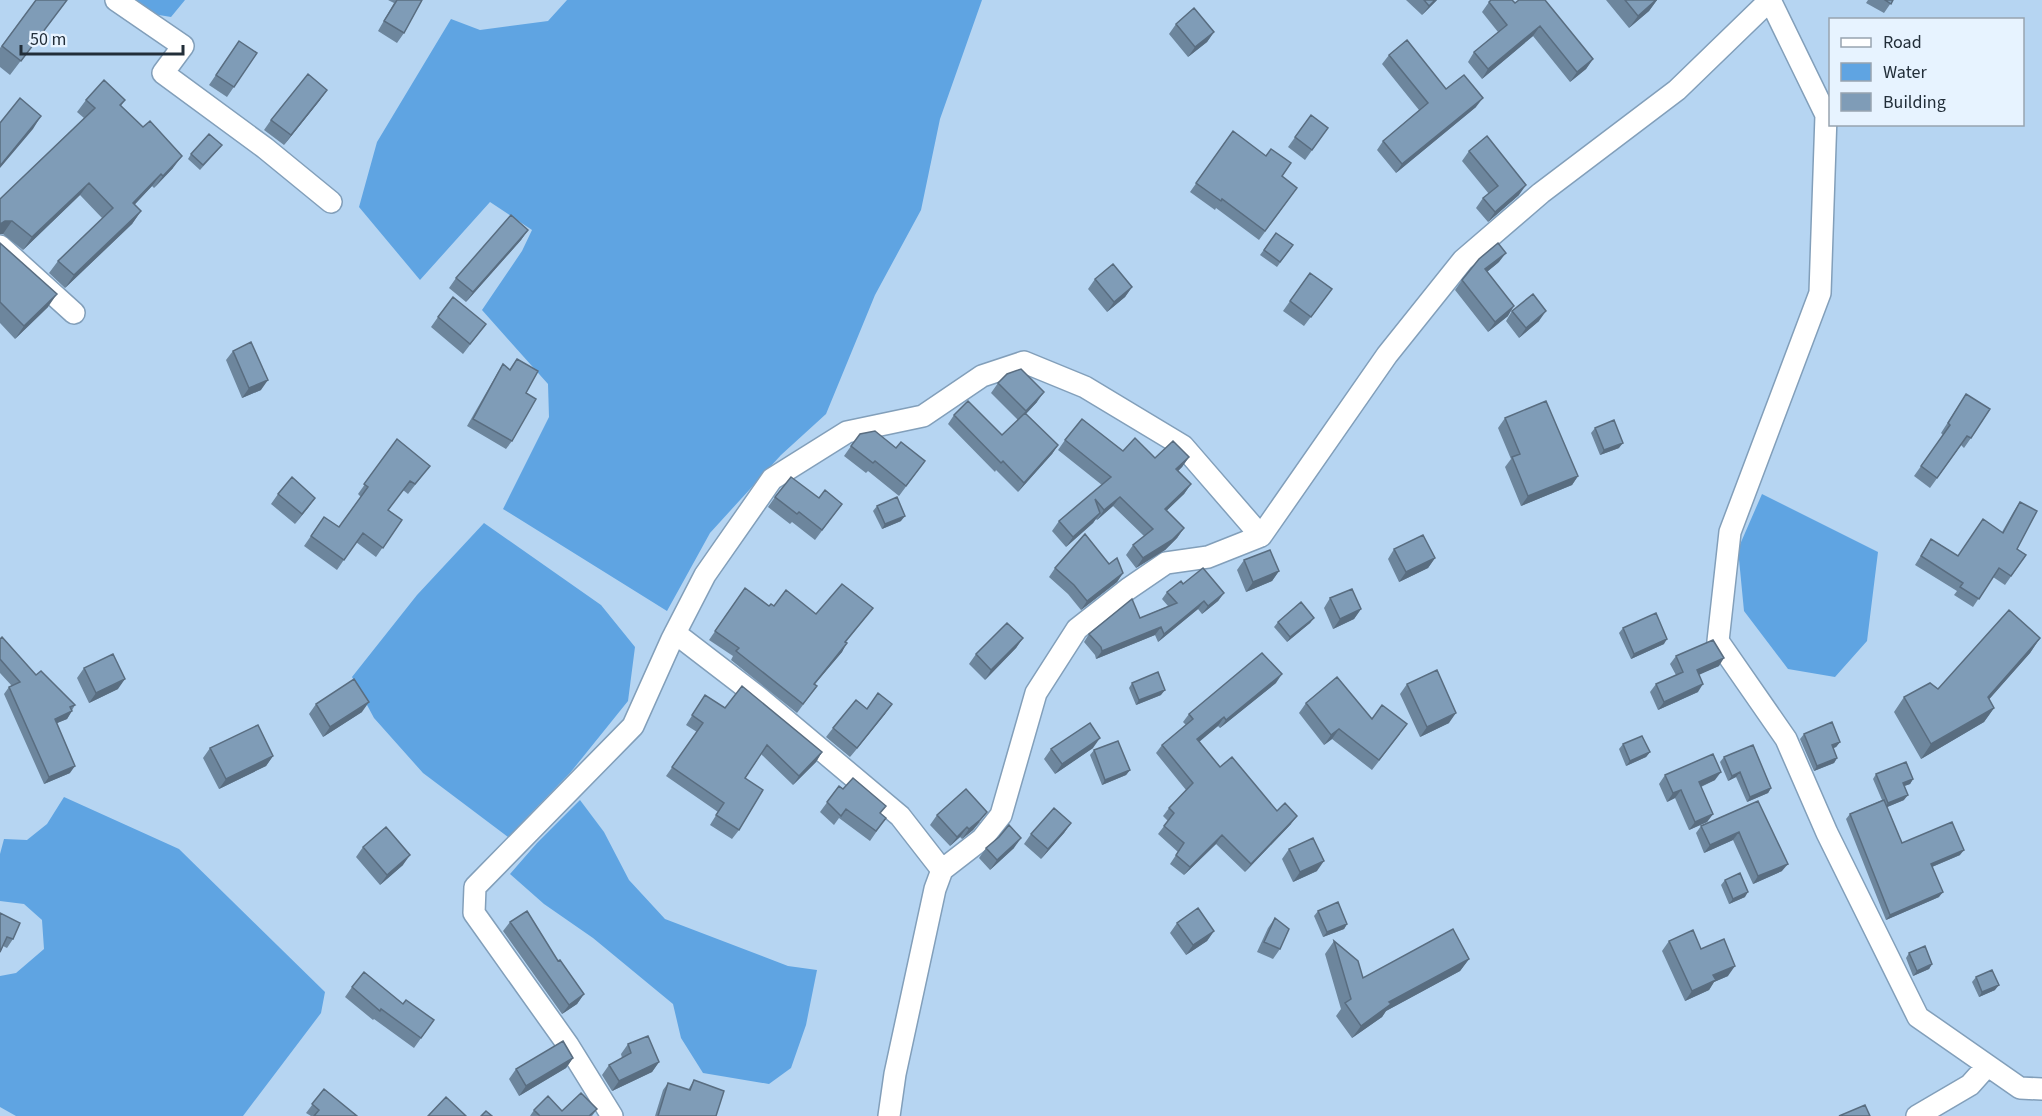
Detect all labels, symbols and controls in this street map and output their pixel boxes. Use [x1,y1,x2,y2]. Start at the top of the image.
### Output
scale bar [21,18,183,56]
legend [1829,18,2024,126]
text: 50 m [30,27,66,52]
text: Road [1883,30,1922,55]
text: Water [1883,60,1927,85]
text: Building [1883,90,1946,115]

